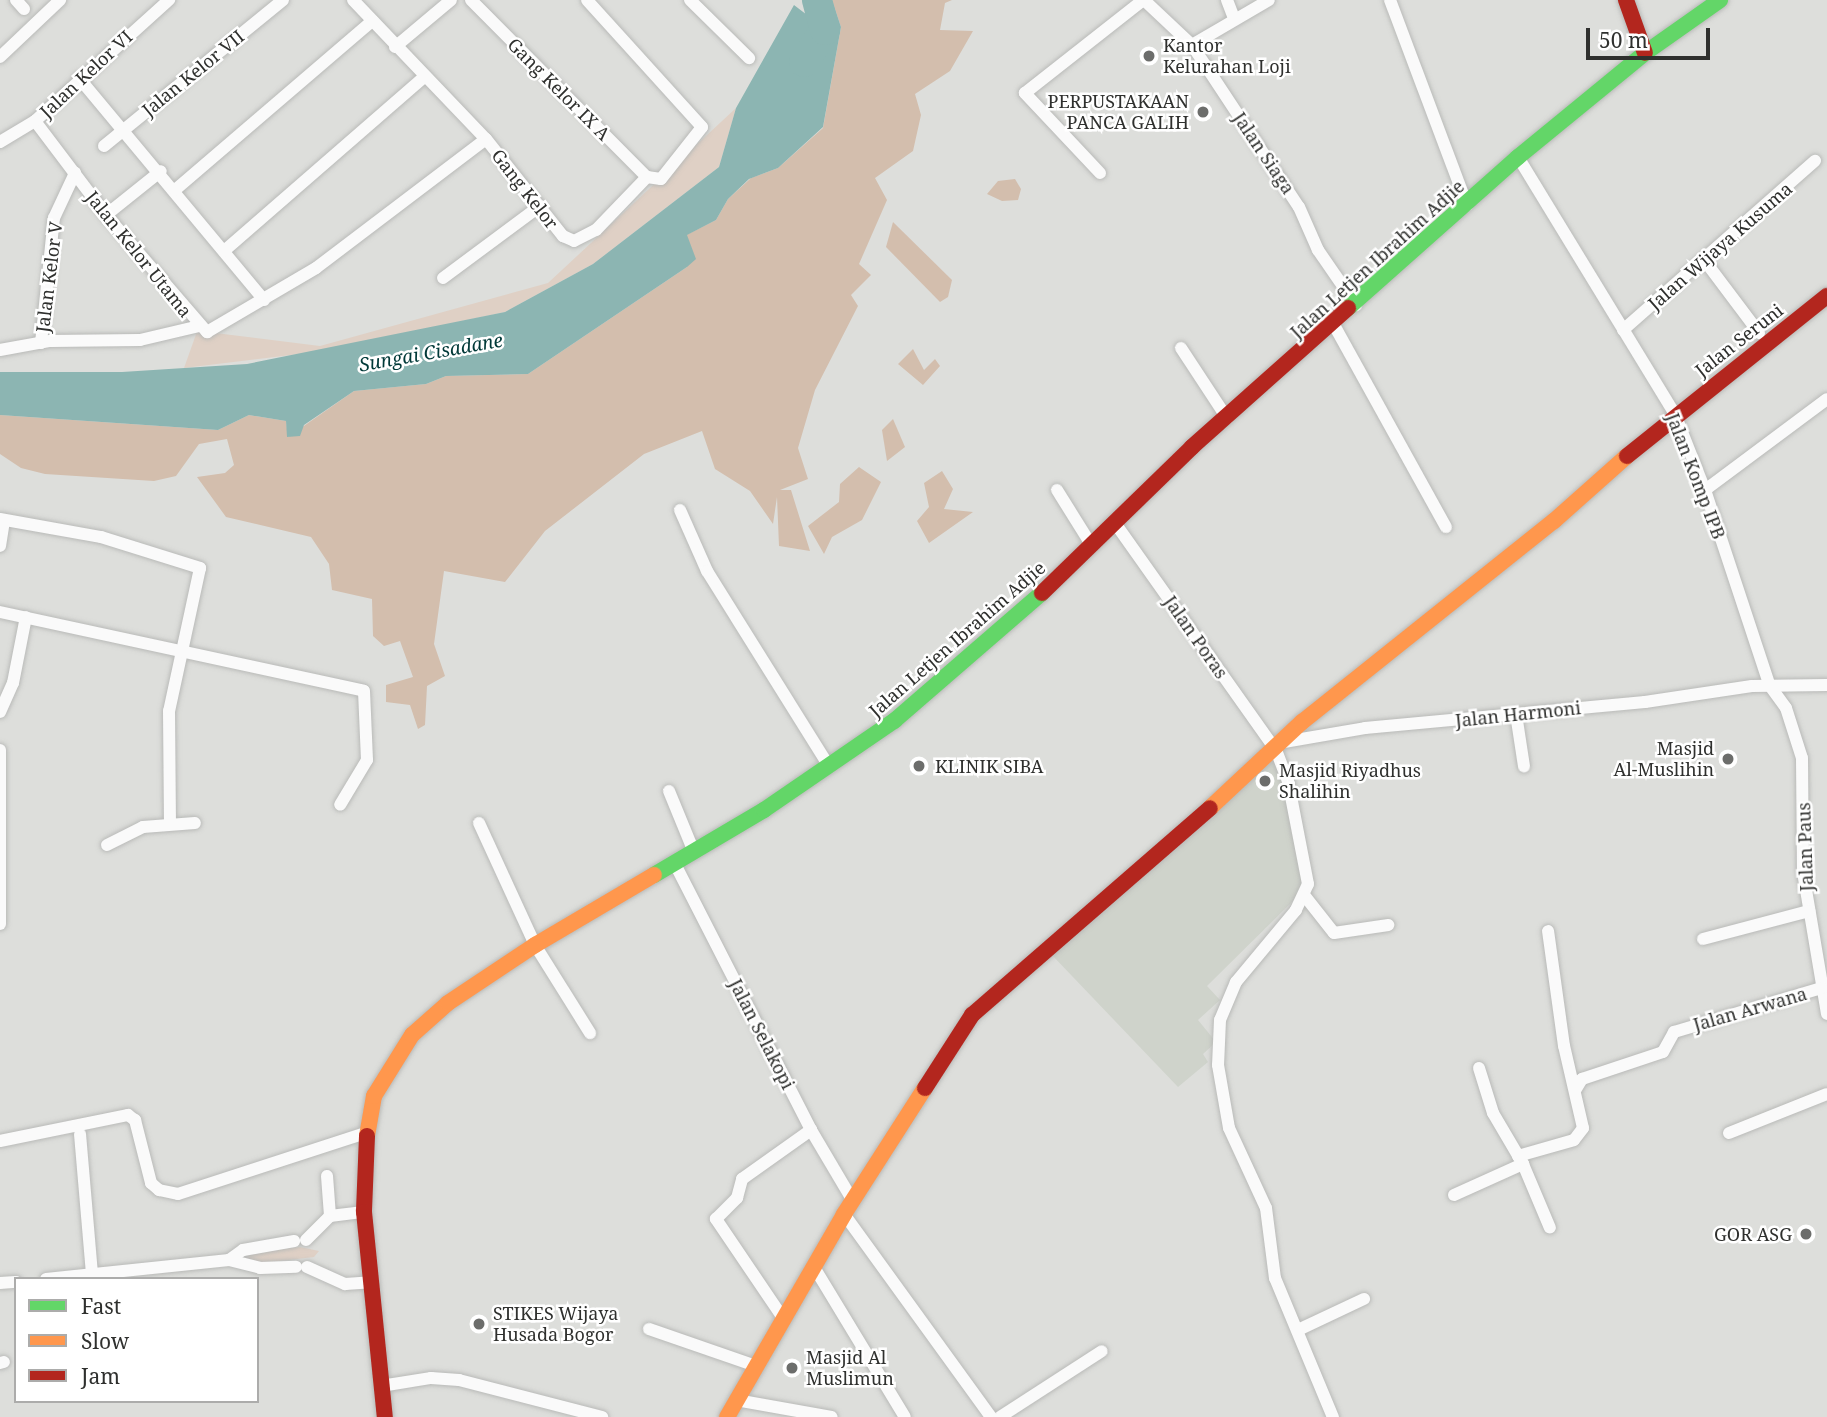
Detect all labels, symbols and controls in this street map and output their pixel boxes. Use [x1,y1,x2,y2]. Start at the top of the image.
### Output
scale bar [1589,14,1713,58]
street label: Jalan Kelor VII [138,25,248,121]
street label: Jalan Kelor VI [35,26,137,122]
text: 50 m [1599,26,1648,54]
street label: Gang Kelor IX A [503,33,615,145]
place label: Kantor Kelurahan Loji [1163,35,1291,78]
marker: Kantor Kelurahan Loji [1141,48,1157,64]
place label: PERPUSTAKAAN PANCA GALIH [1048,91,1189,134]
marker: PERPUSTAKAAN PANCA GALIH [1195,104,1211,120]
street label: Jalan Siaga [1229,108,1299,198]
street label: Gang Kelor [487,145,563,233]
street label: Jalan Letjen Ibrahim Adjie [1286,175,1468,343]
street label: Jalan Wijaya Kusuma [1644,178,1796,314]
street label: Jalan Kelor Utama [81,187,197,321]
street label: Jalan Kelor V [31,220,67,334]
street label: Jalan Seruni [1691,299,1787,381]
water label: Sungai Cisadane [357,329,505,377]
street label: Jalan Komp IPB [1662,410,1730,542]
street label: Jalan Letjen Ibrahim Adjie [865,557,1049,721]
street label: Jalan Poras [1160,591,1232,683]
street label: Jalan Harmoni [1454,697,1582,731]
place label: Masjid Al-Muslihin [1614,738,1714,780]
marker: Masjid Al-Muslihin [1720,751,1736,767]
place label: KLINIK SIBA [935,755,1044,777]
marker: KLINIK SIBA [909,756,929,776]
place label: Masjid Riyadhus Shalihin [1279,760,1421,802]
marker: Masjid Riyadhus Shalihin [1257,773,1273,789]
street label: Jalan Paus [1793,802,1817,892]
street label: Jalan Selakopi [725,975,799,1093]
street label: Jalan Arwana [1691,982,1809,1036]
place label: GOR ASG [1714,1223,1792,1245]
marker: GOR ASG [1798,1226,1814,1242]
legend [14,1277,259,1403]
text: Fast [81,1292,121,1320]
place label: STIKES Wijaya Husada Bogor [493,1303,618,1346]
marker: STIKES Wijaya Husada Bogor [471,1316,487,1332]
text: Slow [81,1327,129,1355]
place label: Masjid Al Muslimun [806,1347,894,1390]
marker: Masjid Al Muslimun [784,1360,800,1376]
text: Jam [81,1362,120,1390]

